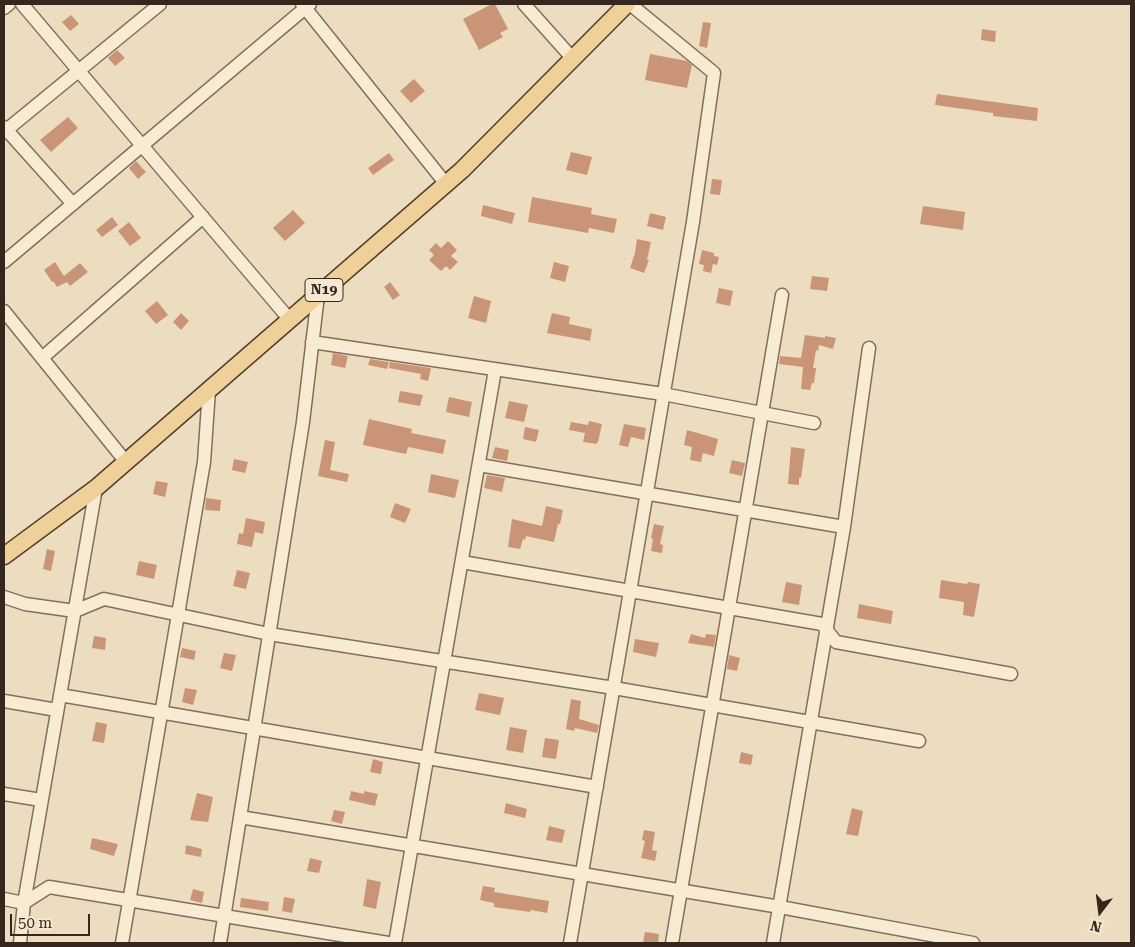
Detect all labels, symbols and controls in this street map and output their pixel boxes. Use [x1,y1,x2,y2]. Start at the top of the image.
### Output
road number: N19 [305,278,343,302]
north arrow [1075,887,1125,937]
scale bar [12,904,92,936]
text: 50 m [18,914,52,932]
text: N [1089,917,1103,936]

